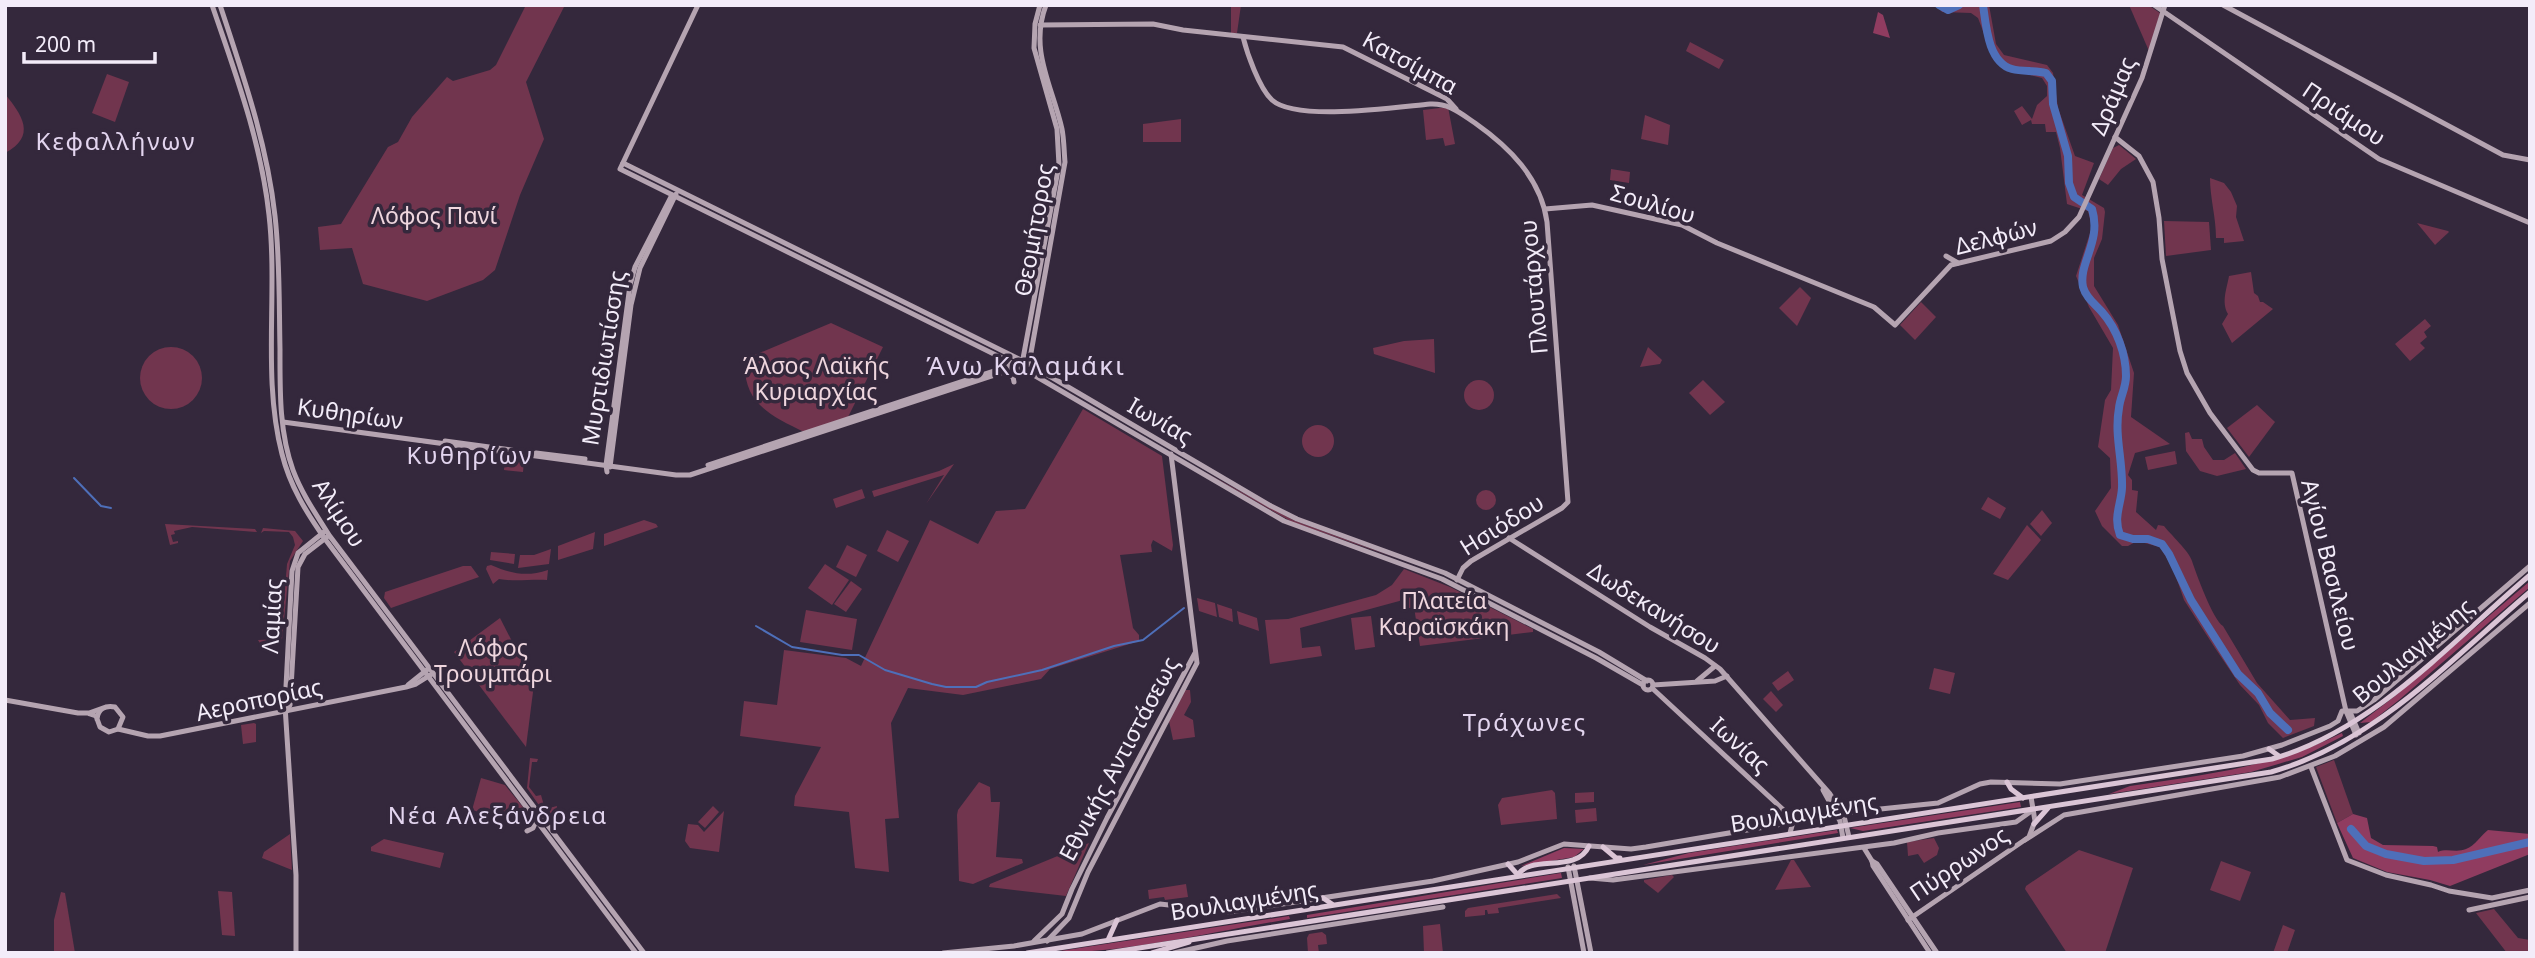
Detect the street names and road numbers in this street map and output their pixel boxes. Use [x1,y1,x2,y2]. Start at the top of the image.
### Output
street label: Κατσίμπα [1357,23,1464,101]
street label: Δράμας [2081,51,2143,140]
street label: Πριάμου [2297,74,2392,153]
street label: Θεομήτορος [1006,161,1060,299]
street label: Σουλίου [1607,176,1699,230]
street label: Δελφών [1951,210,2040,262]
street label: Πλουτάρχου [1511,218,1555,356]
street label: Μυρτιδιωτίσσης [573,268,633,448]
street label: Ιωνίας [1122,389,1199,452]
street label: Κυθηρίων [295,390,405,436]
street label: Αλίμου [306,472,374,553]
street label: Αγίου Βασιλείου [2294,476,2368,654]
street label: Ησιόδου [1453,486,1550,562]
street label: Δωδεκανήσου [1582,554,1727,661]
street label: Λαμίας [253,578,289,654]
street label: Βουλιαγμένης [2345,590,2480,710]
street label: Εθνικής Αντιστάσεως [1051,651,1186,866]
street label: Αεροπορίας [193,670,325,728]
street label: Ιωνίας [1704,709,1777,780]
street label: Βουλιαγμένης [1728,785,1880,839]
street label: Πύρρωνος [1903,818,2014,908]
street label: Βουλιαγμένης [1168,873,1320,927]

